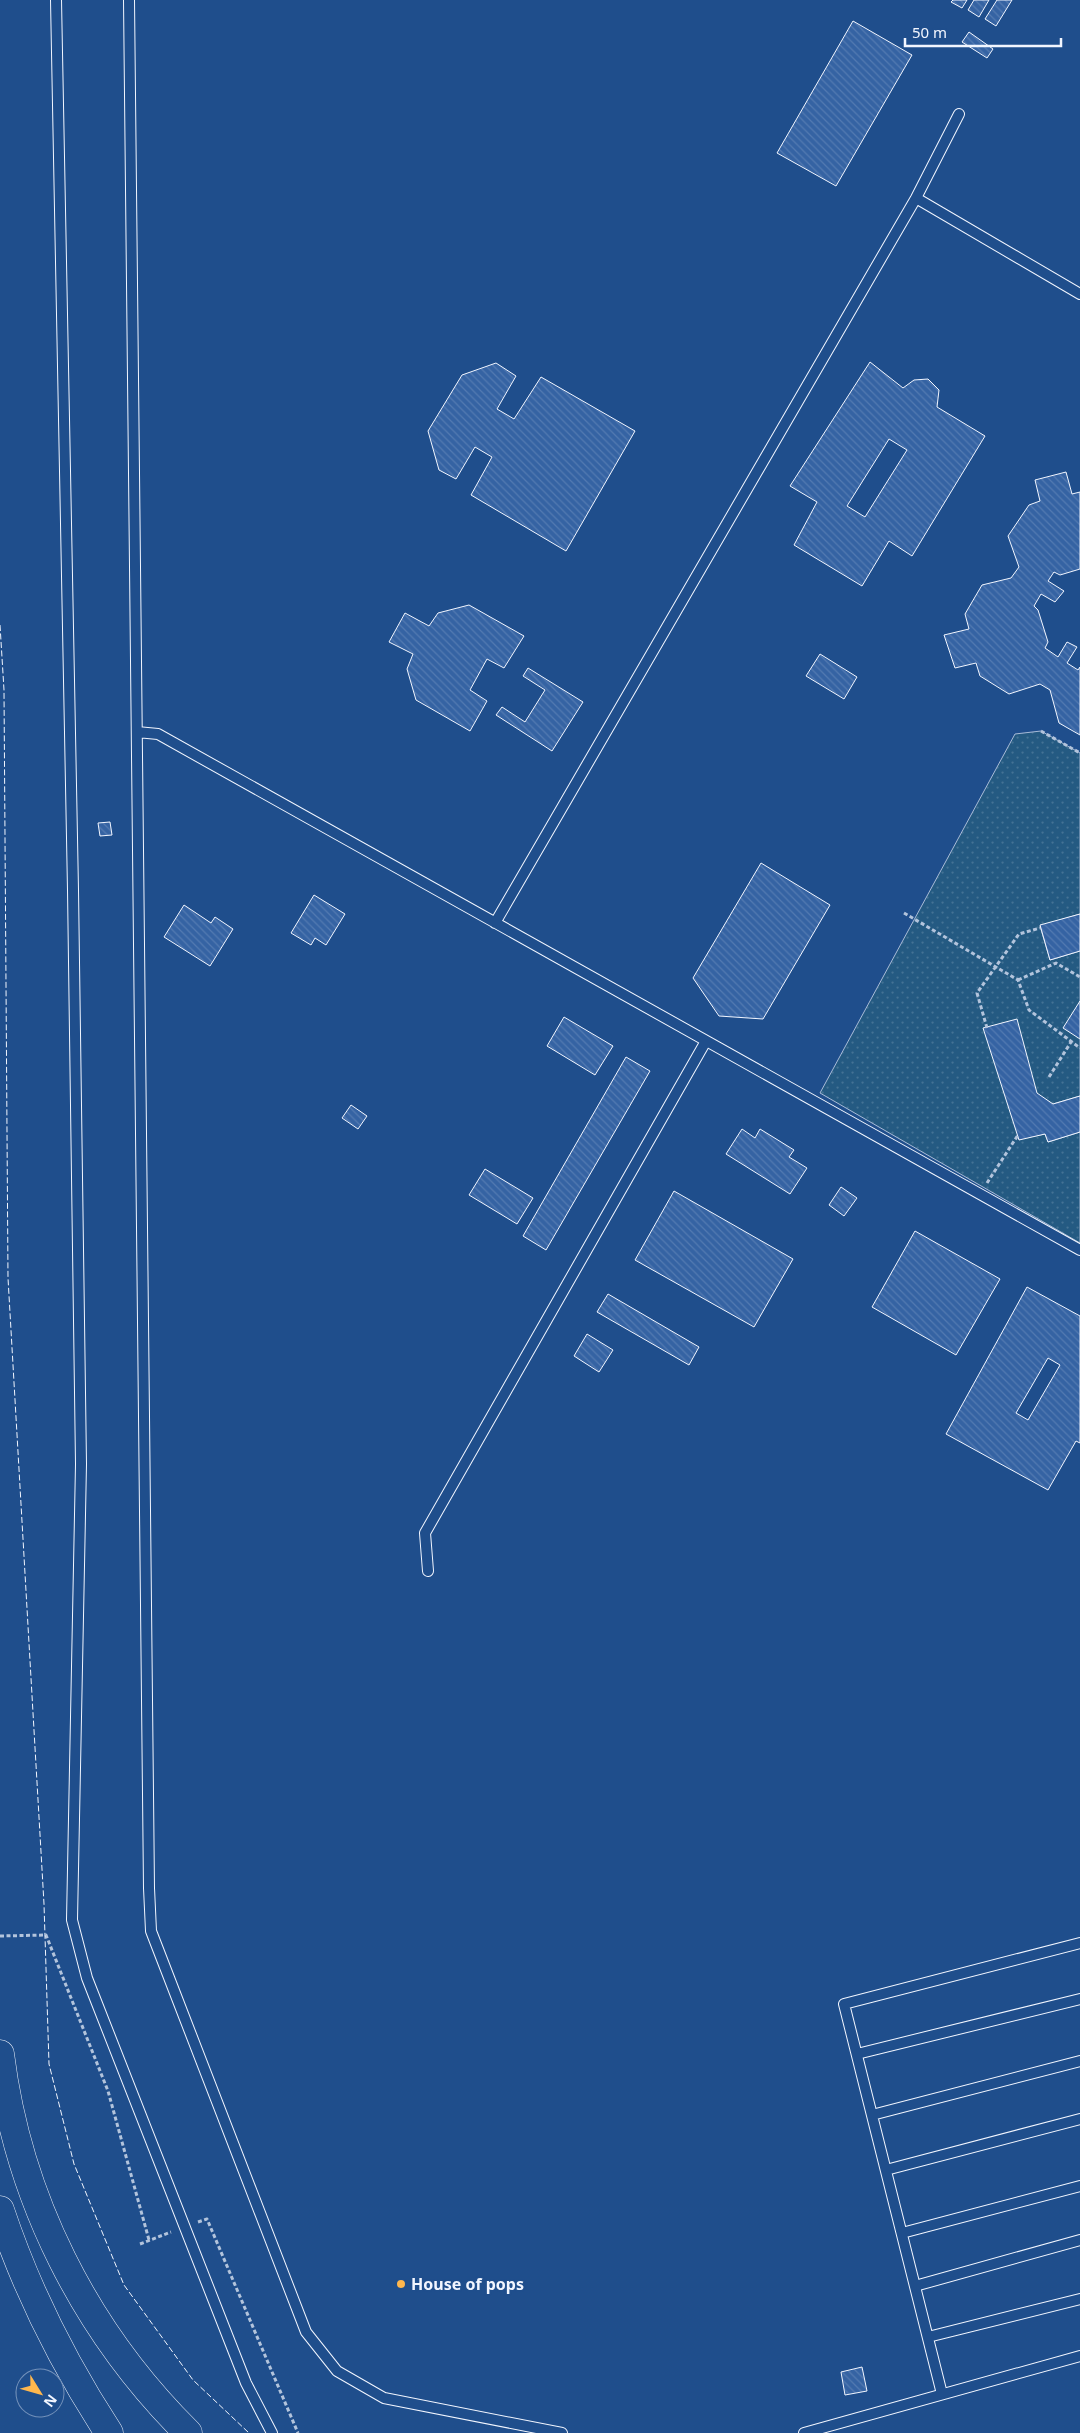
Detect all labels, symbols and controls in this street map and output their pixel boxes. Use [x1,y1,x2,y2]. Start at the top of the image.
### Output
scale bar [905,15,1061,47]
text: 50 m [912,22,947,42]
place label: House of pops [411,2273,524,2295]
marker: House of pops [395,2278,407,2290]
north arrow [15,2368,65,2418]
text: N [40,2391,62,2411]

